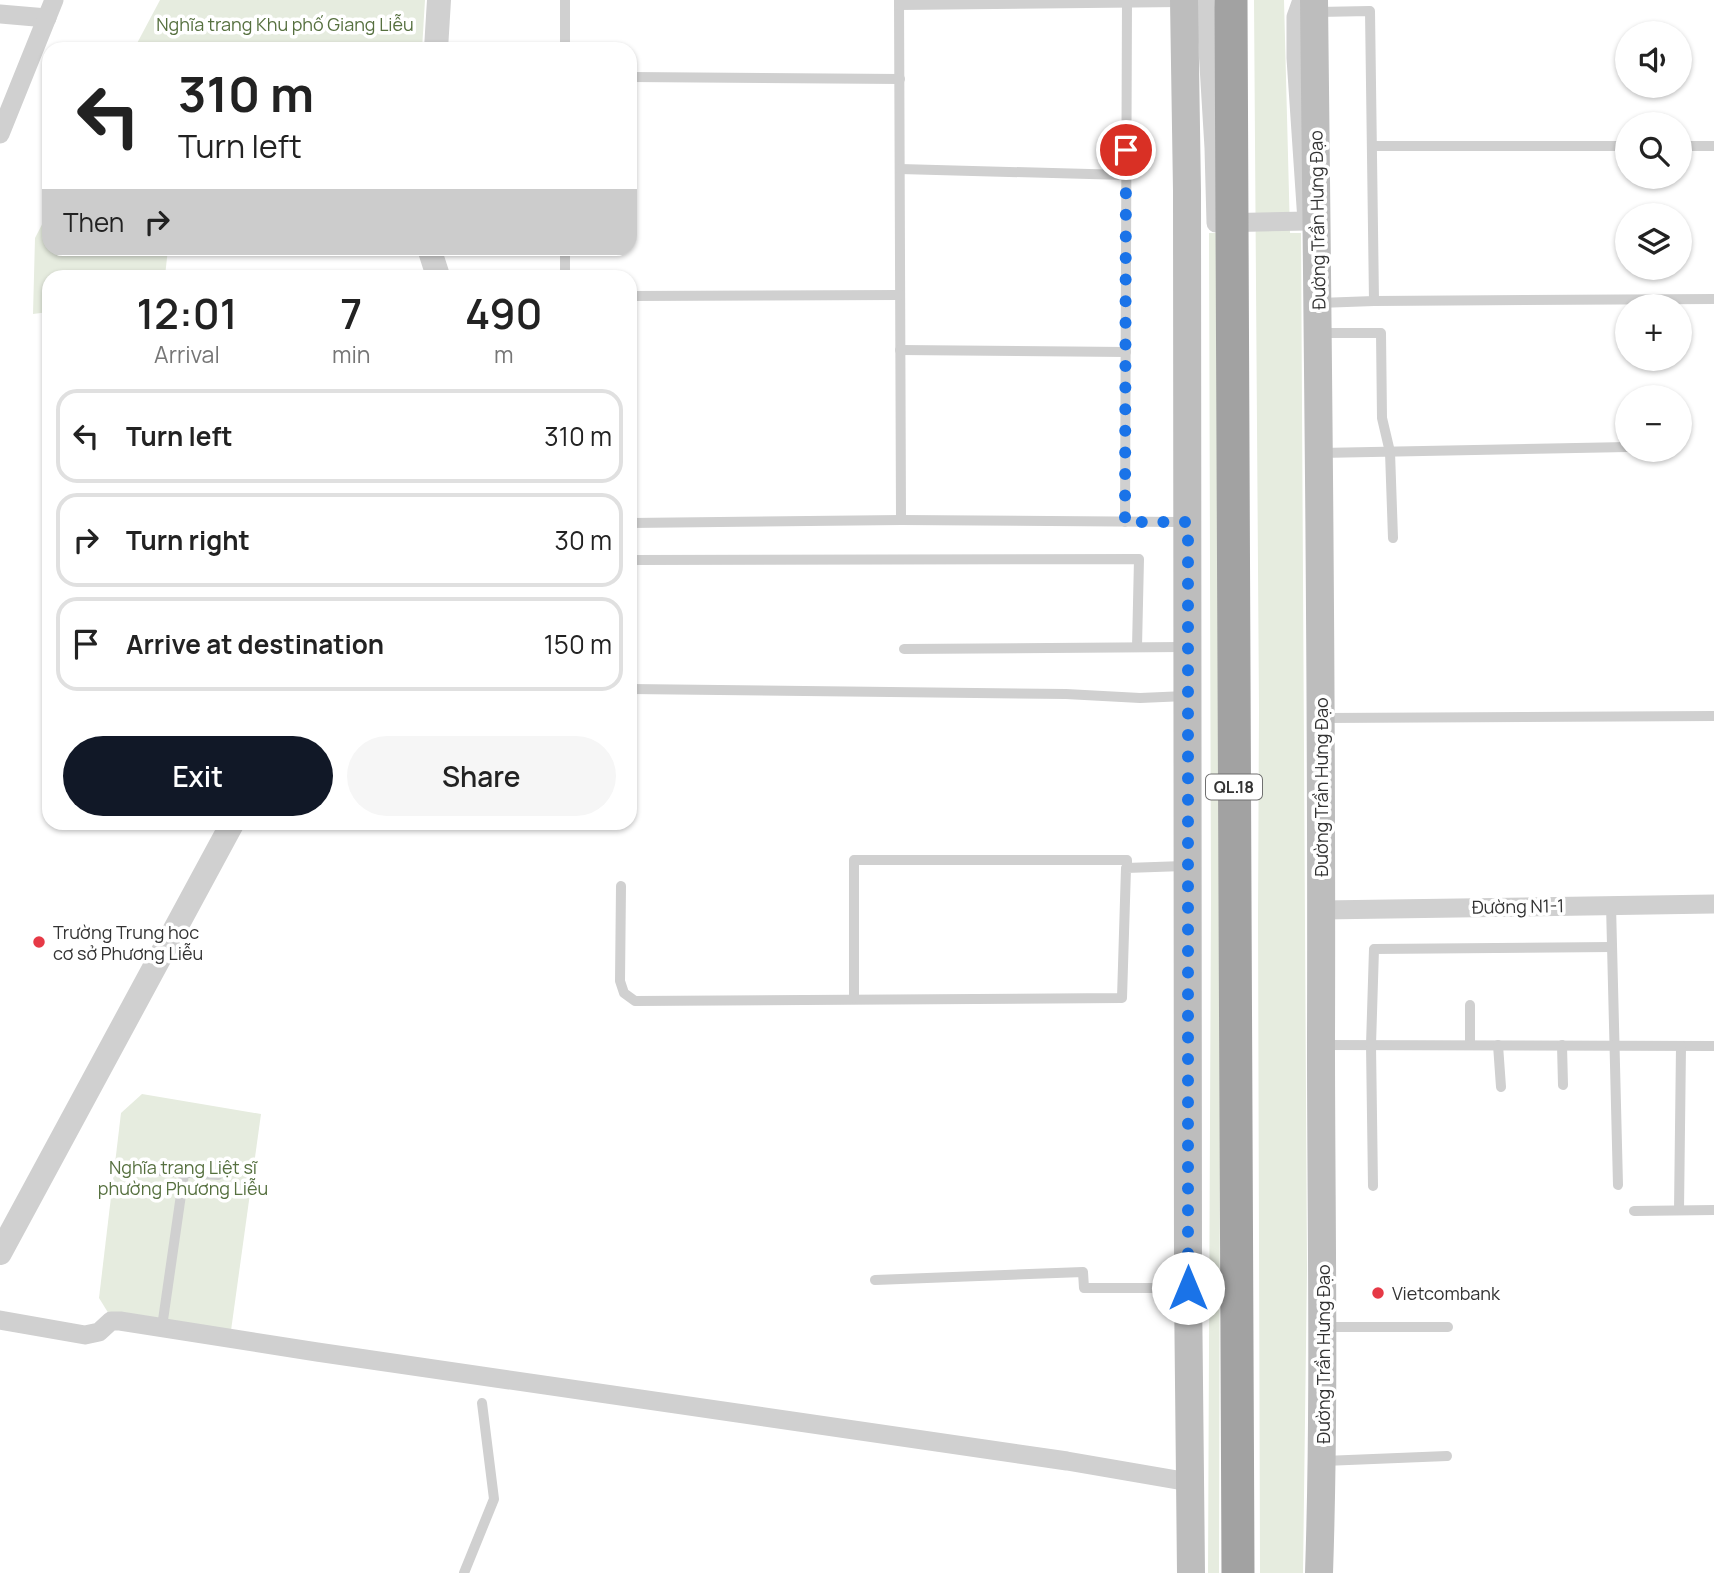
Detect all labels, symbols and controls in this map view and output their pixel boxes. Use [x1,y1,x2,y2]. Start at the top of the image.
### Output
park label: Nghĩa trang Khu phố Giang Liễu [156,12,414,36]
map controls [1615,21,1692,462]
button: sound [1615,21,1692,98]
text: 310 m [178,60,314,127]
icon: left [63,70,154,161]
button: search [1615,112,1692,189]
pin [1096,120,1156,180]
text: Turn left [178,124,302,168]
street label: Đường Trần Hưng Đạo [1303,130,1331,310]
icon: arrive [1107,131,1145,169]
icon: right [138,203,176,241]
button: layers [1615,203,1692,280]
text: Then [63,204,124,240]
text: 12:01 [137,284,237,342]
text: 7 [340,284,362,342]
text: 490 [465,284,542,342]
button: + [1615,294,1692,371]
text: Arrival [154,338,220,370]
text: min [332,338,370,370]
text: m [494,338,513,370]
button: − [1615,385,1692,462]
icon: left [67,417,105,455]
text: Turn left [126,418,233,454]
text: 310 m [544,418,612,454]
icon: right [67,521,105,559]
text: Turn right [126,522,250,558]
text: 30 m [555,522,612,558]
icon: arrive [67,625,105,663]
text: Arrive at destination [126,626,384,662]
text: 150 m [544,626,612,662]
street label: Đường Trần Hưng Đạo [1309,697,1333,877]
button: Exit [63,736,333,816]
button: Share [347,736,616,816]
road number: QL.18 [1206,774,1262,800]
street label: Đường N1-1 [1472,893,1564,919]
place label: Trường Trung học cơ sở Phương Liễu [53,920,203,965]
marker: Trường Trung học cơ sở Phương Liễu [31,934,47,950]
park label: Nghĩa trang Liệt sĩ phường Phương Liễu [98,1155,268,1200]
position arrow [1151,1251,1225,1325]
street label: Đường Trần Hưng Đạo [1311,1264,1335,1444]
place label: Vietcombank [1392,1281,1501,1305]
marker: Vietcombank [1370,1285,1386,1301]

